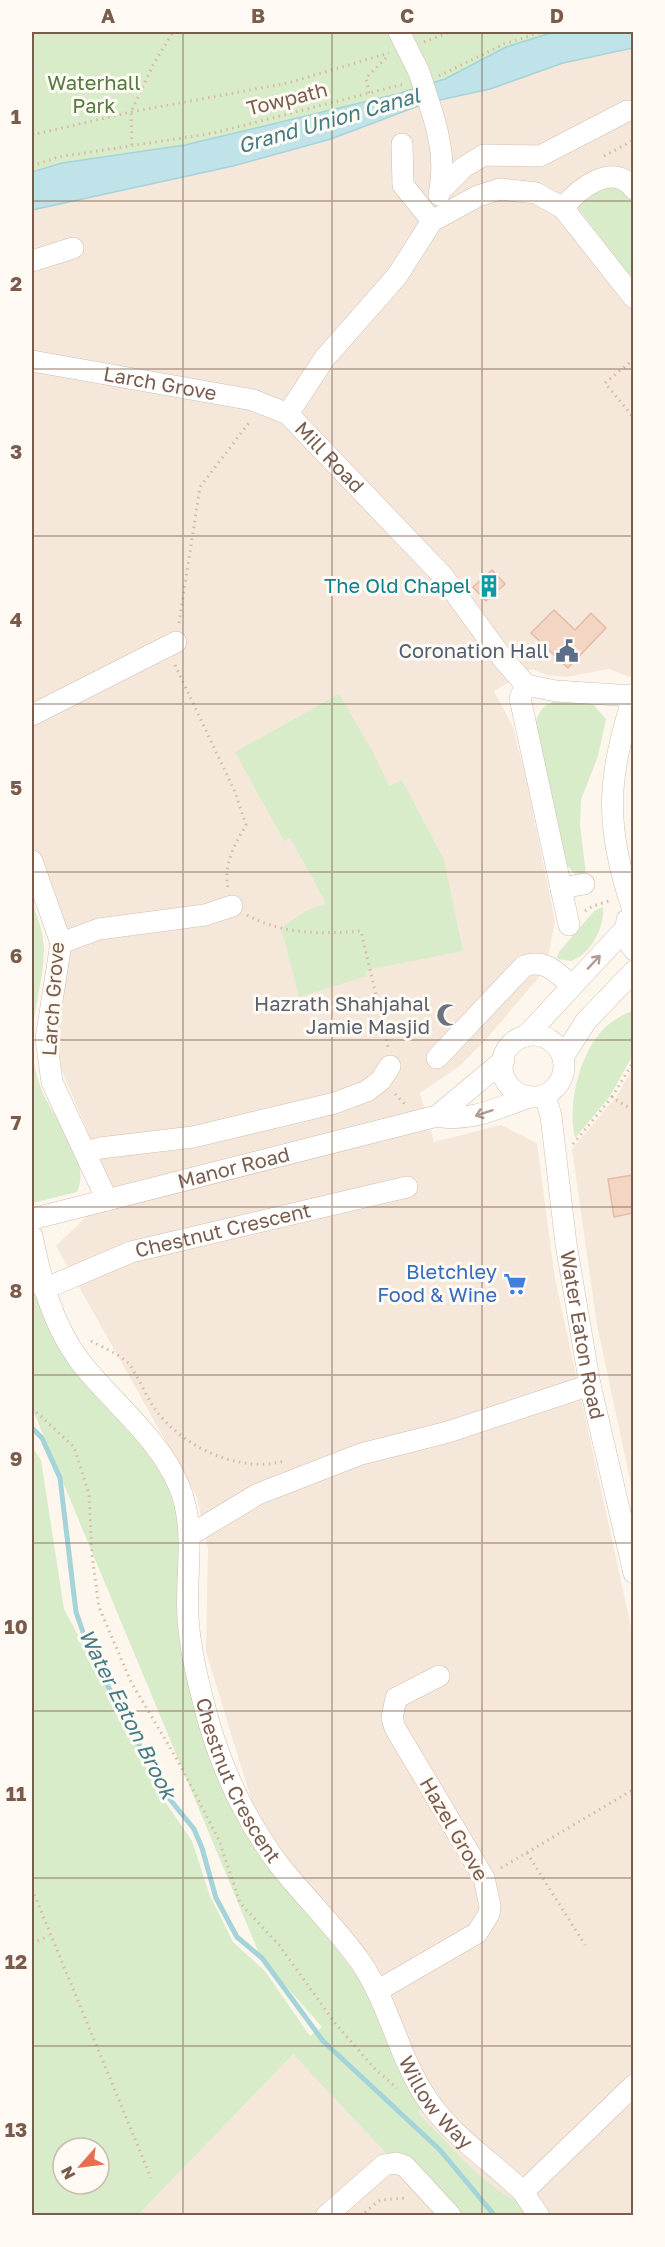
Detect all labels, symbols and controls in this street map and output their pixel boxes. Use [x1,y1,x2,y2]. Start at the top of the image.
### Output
text: A [101,3,115,27]
text: B [251,3,265,27]
text: C [400,3,414,27]
text: D [550,3,564,27]
park label: Waterhall Park [47,70,141,117]
street label: Towpath [244,76,330,120]
water label: Grand Union Canal [235,81,424,158]
text: 1 [11,104,21,128]
text: 2 [10,271,22,295]
street label: Larch Grove [102,361,219,404]
street label: Mill Road [291,416,370,497]
text: 3 [10,439,22,463]
place label: The Old Chapel [324,573,471,597]
building icon: The Old Chapel [476,573,502,599]
text: 4 [10,607,22,631]
place label: Coronation Hall [398,638,549,662]
public building icon: Coronation Hall [554,638,580,664]
text: 5 [10,775,22,799]
street label: Larch Grove [36,941,68,1057]
text: 6 [10,943,22,967]
one-way arrow [587,954,601,969]
place label: Hazrath Shahjahal Jamie Masjid [254,991,430,1038]
mosque icon: Hazrath Shahjahal Jamie Masjid [435,1002,461,1028]
one-way arrow [475,1108,494,1119]
text: 7 [11,1110,22,1134]
street label: Manor Road [175,1141,292,1193]
street label: Chestnut Crescent [133,1197,313,1262]
street label: Water Eaton Road [556,1248,611,1422]
place label: Bletchley Food & Wine [377,1259,497,1306]
supermarket icon: Bletchley Food & Wine [502,1271,528,1297]
text: 8 [10,1278,22,1302]
text: 9 [10,1446,22,1470]
text: 10 [4,1614,28,1638]
water label: Water Eaton Brook [74,1624,183,1805]
street label: Chestnut Crescent [192,1695,287,1867]
street label: Hazel Grove [416,1773,494,1884]
text: 11 [6,1781,26,1805]
text: 12 [5,1949,27,1973]
street label: Willow Way [395,2052,478,2153]
text: 13 [5,2117,27,2141]
north arrow [51,2136,111,2196]
text: N [56,2163,79,2183]

